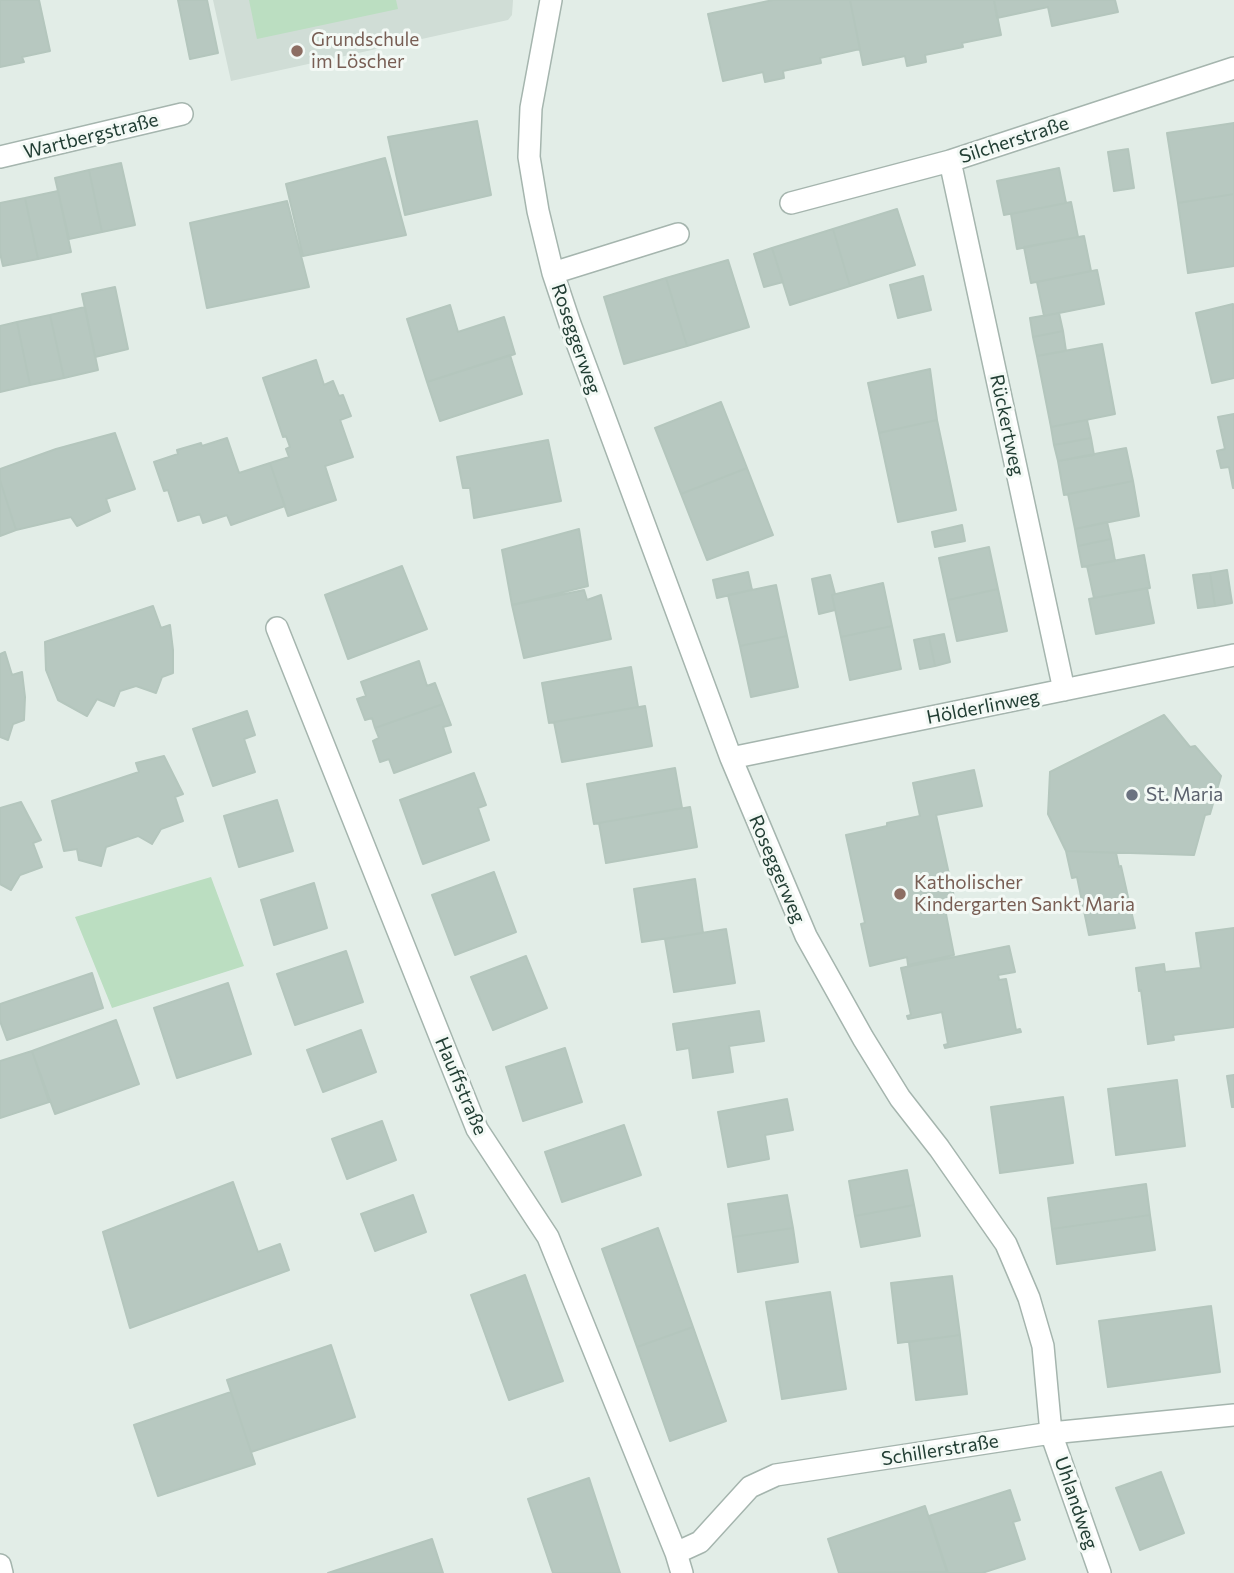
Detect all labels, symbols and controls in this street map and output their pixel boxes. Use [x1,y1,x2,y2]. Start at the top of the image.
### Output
place label: Grundschule im Löscher [311,29,419,73]
marker: Grundschule im Löscher [289,43,305,59]
street label: Wartbergstraße [21,108,161,164]
street label: Silcherstraße [956,112,1072,168]
street label: Roseggerweg [546,281,606,397]
street label: Rückertweg [985,372,1029,478]
street label: Hölderlinweg [925,685,1041,729]
place label: St. Maria [1146,784,1223,806]
marker: St. Maria [1124,787,1140,803]
street label: Roseggerweg [744,812,810,926]
place label: Katholischer Kindergarten Sankt Maria [914,872,1135,916]
marker: Katholischer Kindergarten Sankt Maria [892,886,908,902]
street label: Hauffstraße [430,1034,492,1138]
street label: Schillerstraße [880,1429,1000,1471]
street label: Uhlandweg [1049,1454,1103,1552]

